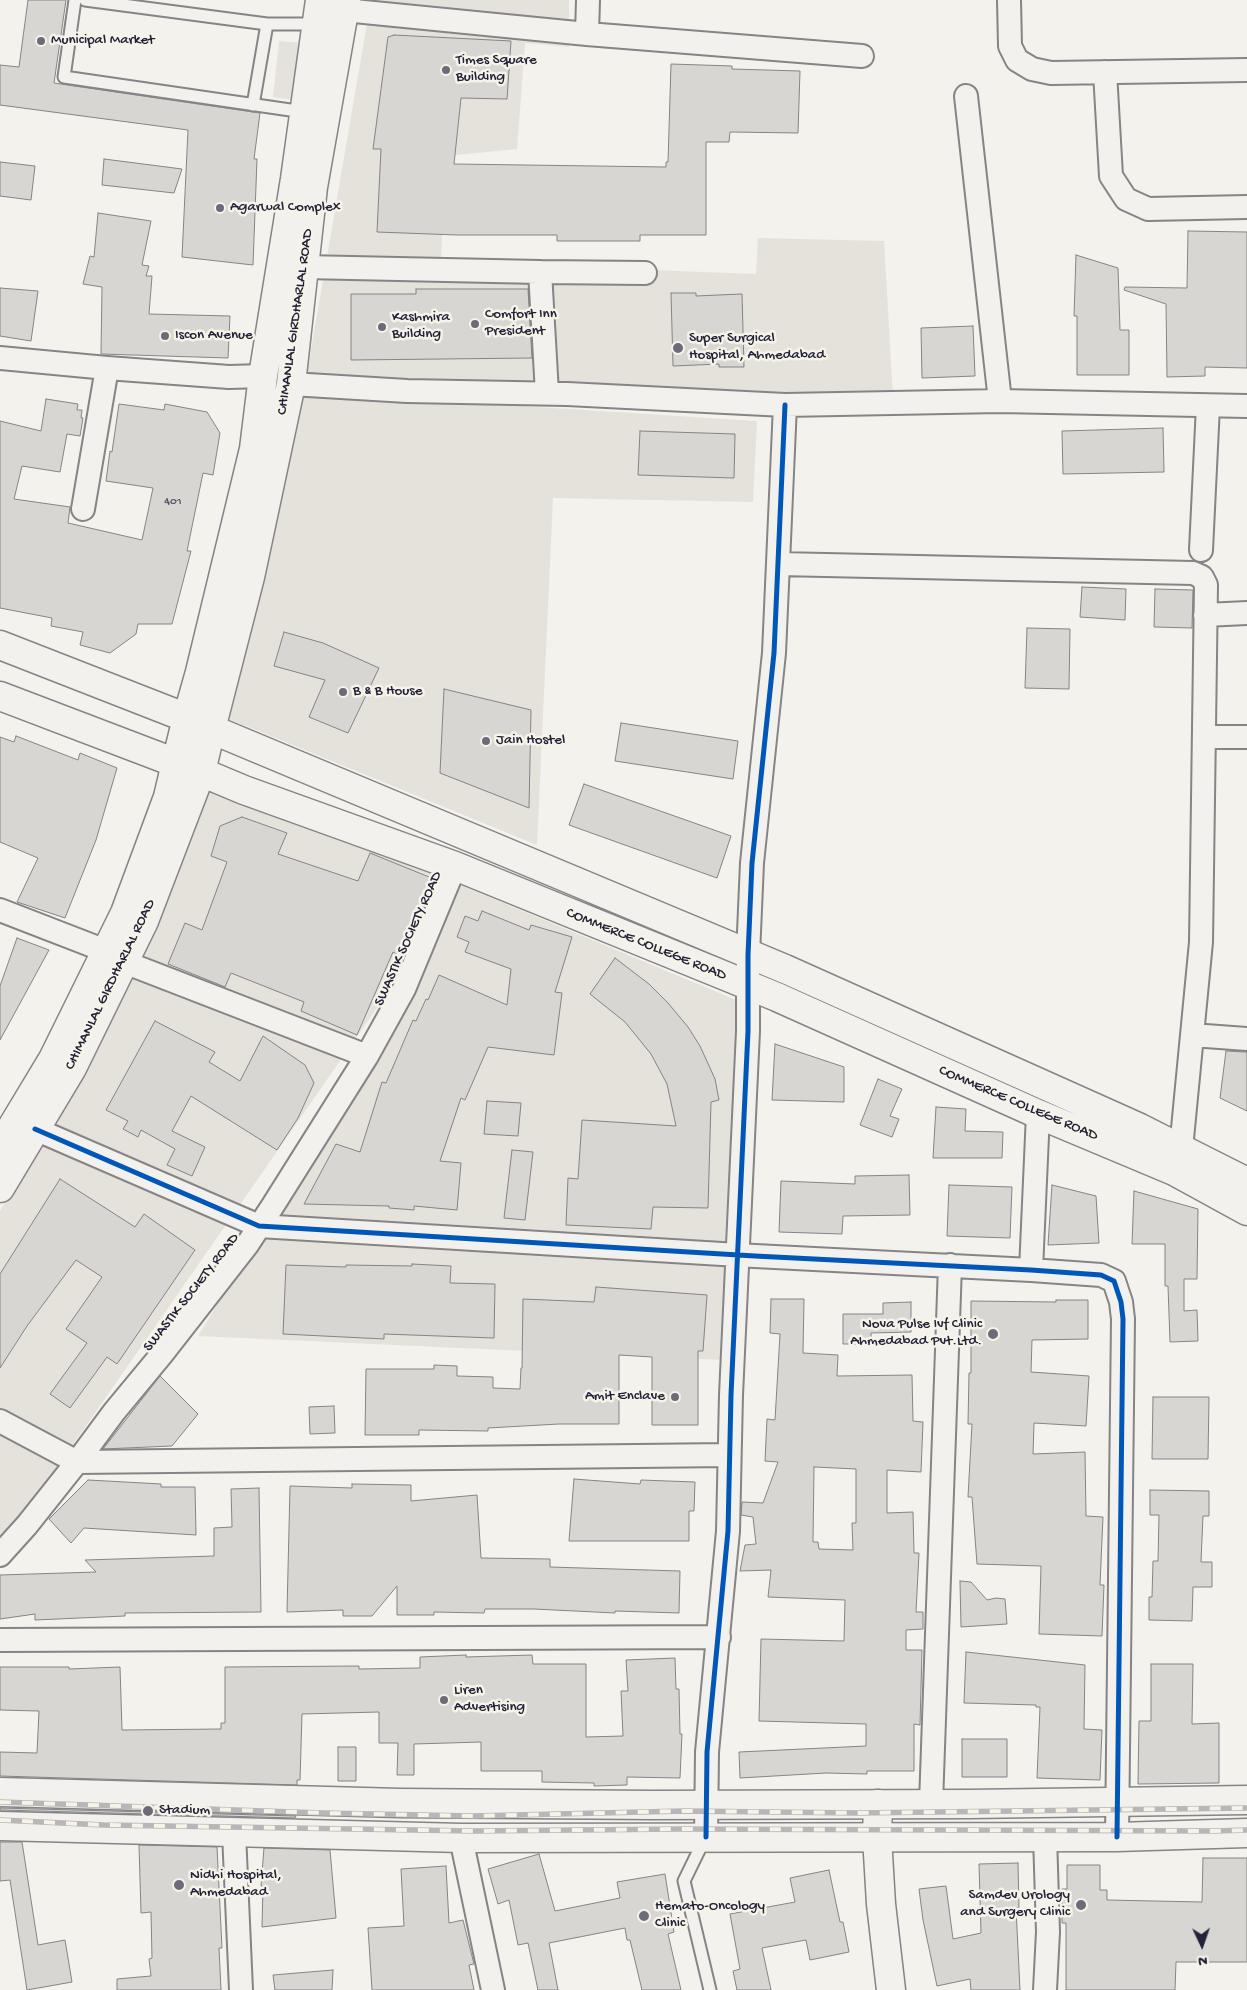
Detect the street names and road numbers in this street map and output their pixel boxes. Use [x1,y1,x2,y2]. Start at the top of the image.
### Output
street label: CHIMANLAL GIRDHARLAL ROAD [274,228,318,416]
street label: SWASTIK SOCIETY ROAD [371,869,447,1009]
street label: CHIMANLAL GIRDHARLAL ROAD [62,897,160,1073]
street label: COMMERCE COLLEGE ROAD [563,905,729,985]
street label: COMMERCE COLLEGE ROAD [936,1062,1100,1146]
street label: SWASTIK SOCIETY ROAD [140,1230,244,1356]

